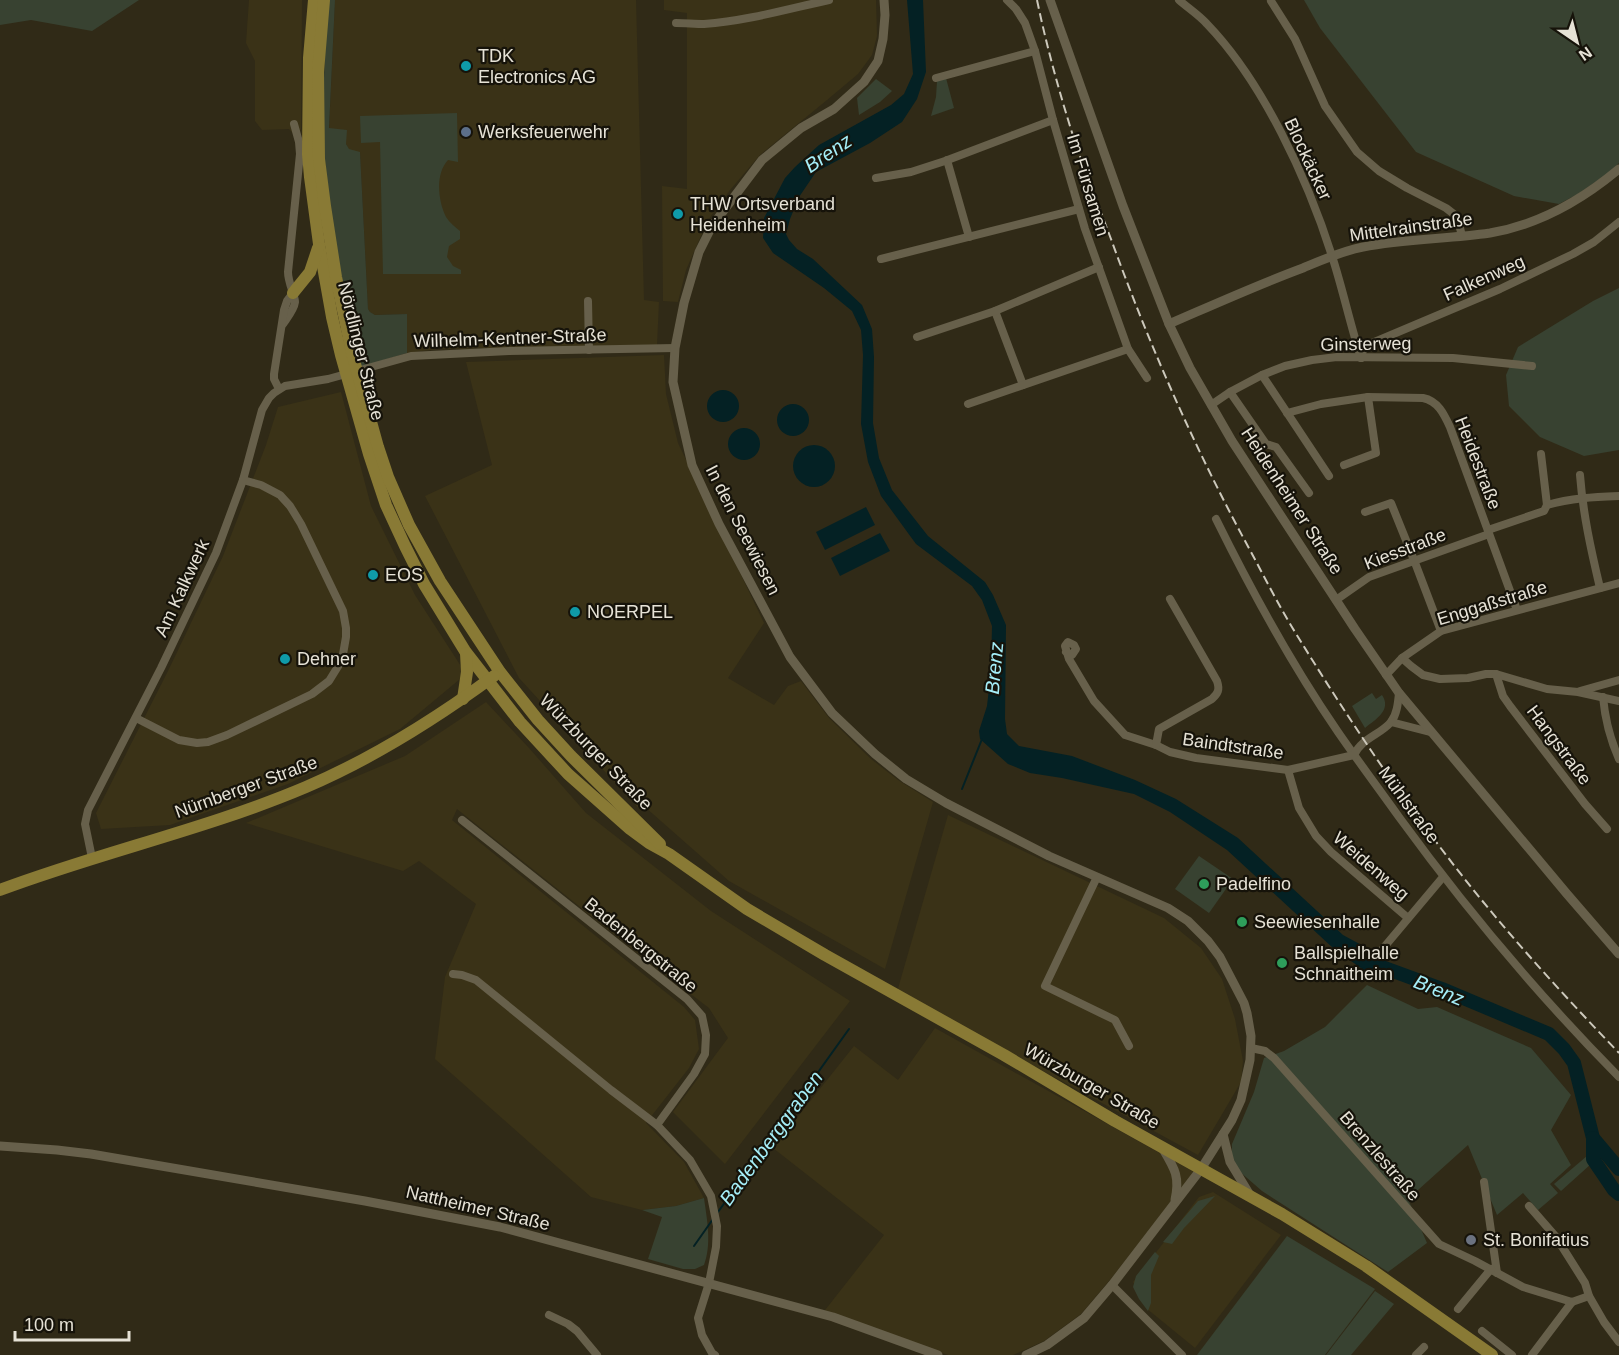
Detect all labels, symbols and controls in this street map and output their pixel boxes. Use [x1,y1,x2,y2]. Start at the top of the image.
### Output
north arrow [1547,12,1607,72]
text: N [1576,44,1595,64]
place label: TDK Electronics AG [478,46,596,87]
marker: TDK Electronics AG [459,59,473,73]
street label: Blockäcker [1280,115,1336,203]
place label: Werksfeuerwehr [478,122,609,142]
marker: Werksfeuerwehr [459,125,473,139]
water label: Brenz [800,129,856,177]
street label: Im Fürsamen [1063,131,1113,239]
place label: THW Ortsverband Heidenheim [690,194,835,235]
marker: THW Ortsverband Heidenheim [671,207,685,221]
street label: Mittelrainstraße [1348,208,1474,246]
street label: Falkenweg [1440,251,1528,305]
street label: Nördlinger Straße [334,280,388,422]
street label: Wilhelm-Kentner-Straße [413,325,607,351]
street label: Ginsterweg [1320,333,1412,355]
street label: Heidestraße [1451,414,1505,512]
street label: Heidenheimer Straße [1237,424,1347,578]
street label: In den Seewiesen [702,462,784,598]
street label: Kiesstraße [1361,524,1449,574]
street label: Am Kalkwerk [151,535,214,640]
place label: EOS [385,565,423,585]
marker: EOS [366,568,380,582]
street label: Enggaßstraße [1435,577,1549,629]
place label: NOERPEL [587,602,673,622]
marker: NOERPEL [568,605,582,619]
water label: Brenz [981,641,1007,695]
place label: Dehner [297,649,356,669]
marker: Dehner [278,652,292,666]
street label: Würzburger Straße [536,690,656,814]
street label: Hangstraße [1523,701,1595,789]
street label: Baindtstraße [1181,729,1285,763]
street label: Nürnberger Straße [172,752,320,822]
street label: Mühlstraße [1374,763,1444,847]
street label: Weidenweg [1329,828,1413,904]
place label: Padelfino [1216,874,1291,894]
marker: Padelfino [1197,877,1211,891]
street label: Badenbergstraße [581,893,701,997]
place label: Seewiesenhalle [1254,912,1380,932]
marker: Seewiesenhalle [1235,915,1249,929]
place label: Ballspielhalle Schnaitheim [1294,943,1399,984]
marker: Ballspielhalle Schnaitheim [1275,956,1289,970]
water label: Brenz [1411,970,1467,1010]
street label: Würzburger Straße [1021,1039,1163,1133]
water label: Badenberggraben [715,1067,827,1209]
street label: Brenzlestraße [1336,1107,1424,1205]
street label: Nattheimer Straße [404,1182,552,1234]
place label: St. Bonifatius [1483,1230,1589,1250]
marker: St. Bonifatius [1464,1233,1478,1247]
scale bar [15,1304,129,1342]
text: 100 m [24,1315,74,1335]

